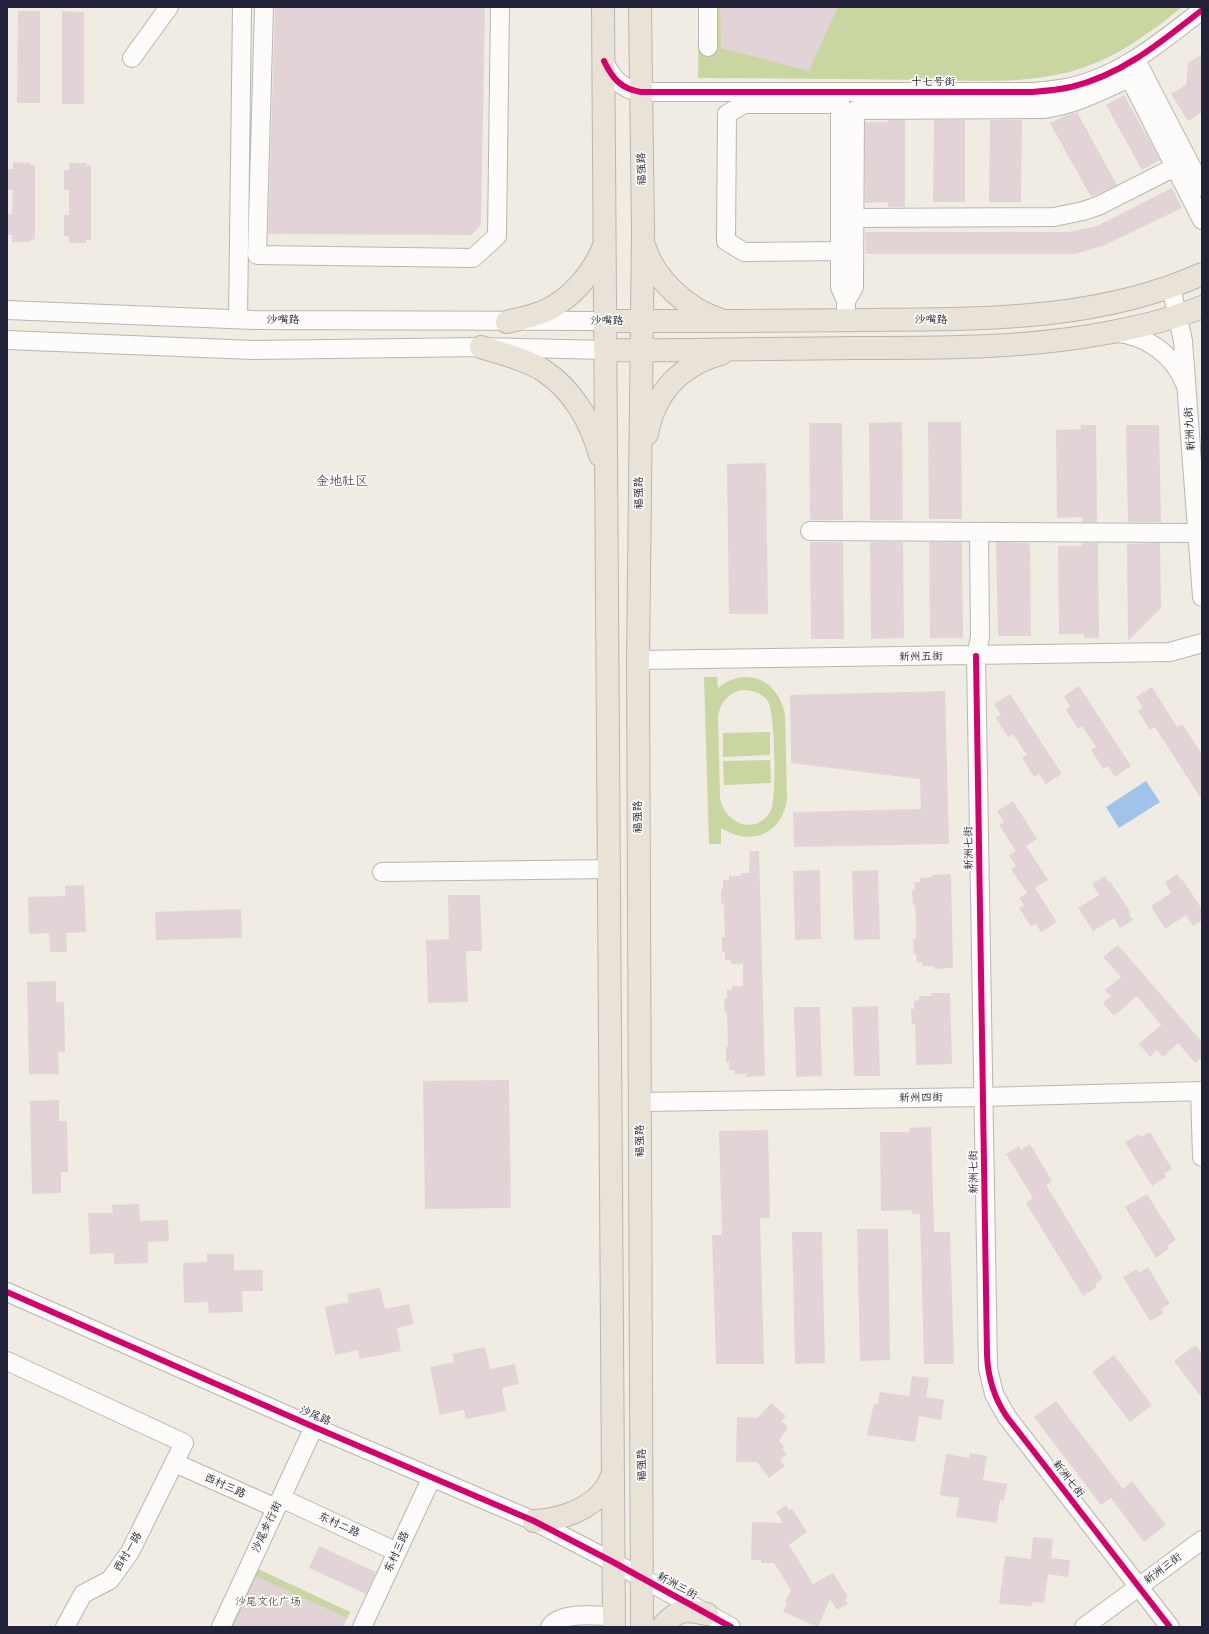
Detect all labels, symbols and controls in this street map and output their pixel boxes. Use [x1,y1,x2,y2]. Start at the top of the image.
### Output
street label: 十七号街 [911,75,955,89]
street label: 福强路 [635,152,649,186]
street label: 沙嘴路 [267,313,299,327]
street label: 沙嘴路 [915,313,947,327]
street label: 沙嘴路 [591,314,623,328]
street label: 新洲九街 [1182,407,1198,451]
district label: 金地社区 [316,474,368,490]
street label: 福强路 [632,477,646,509]
street label: 新州五街 [899,650,943,664]
street label: 福强路 [631,801,645,833]
street label: 新洲七街 [962,826,976,870]
street label: 新州四街 [899,1091,943,1105]
street label: 福强路 [633,1125,647,1157]
street label: 新洲七街 [967,1150,981,1194]
street label: 沙尾路 [297,1403,333,1429]
street label: 福强路 [635,1449,649,1481]
street label: 新洲七街 [1049,1458,1087,1500]
street label: 西村三路 [202,1471,248,1501]
street label: 沙尾步行街 [249,1499,285,1555]
street label: 东村二路 [316,1510,362,1540]
street label: 东村三路 [382,1529,412,1575]
street label: 西村一路 [111,1530,145,1574]
street label: 新洲三街 [1141,1550,1185,1588]
street label: 新洲三街 [655,1570,699,1602]
park label: 沙尾文化广场 [235,1595,301,1609]

